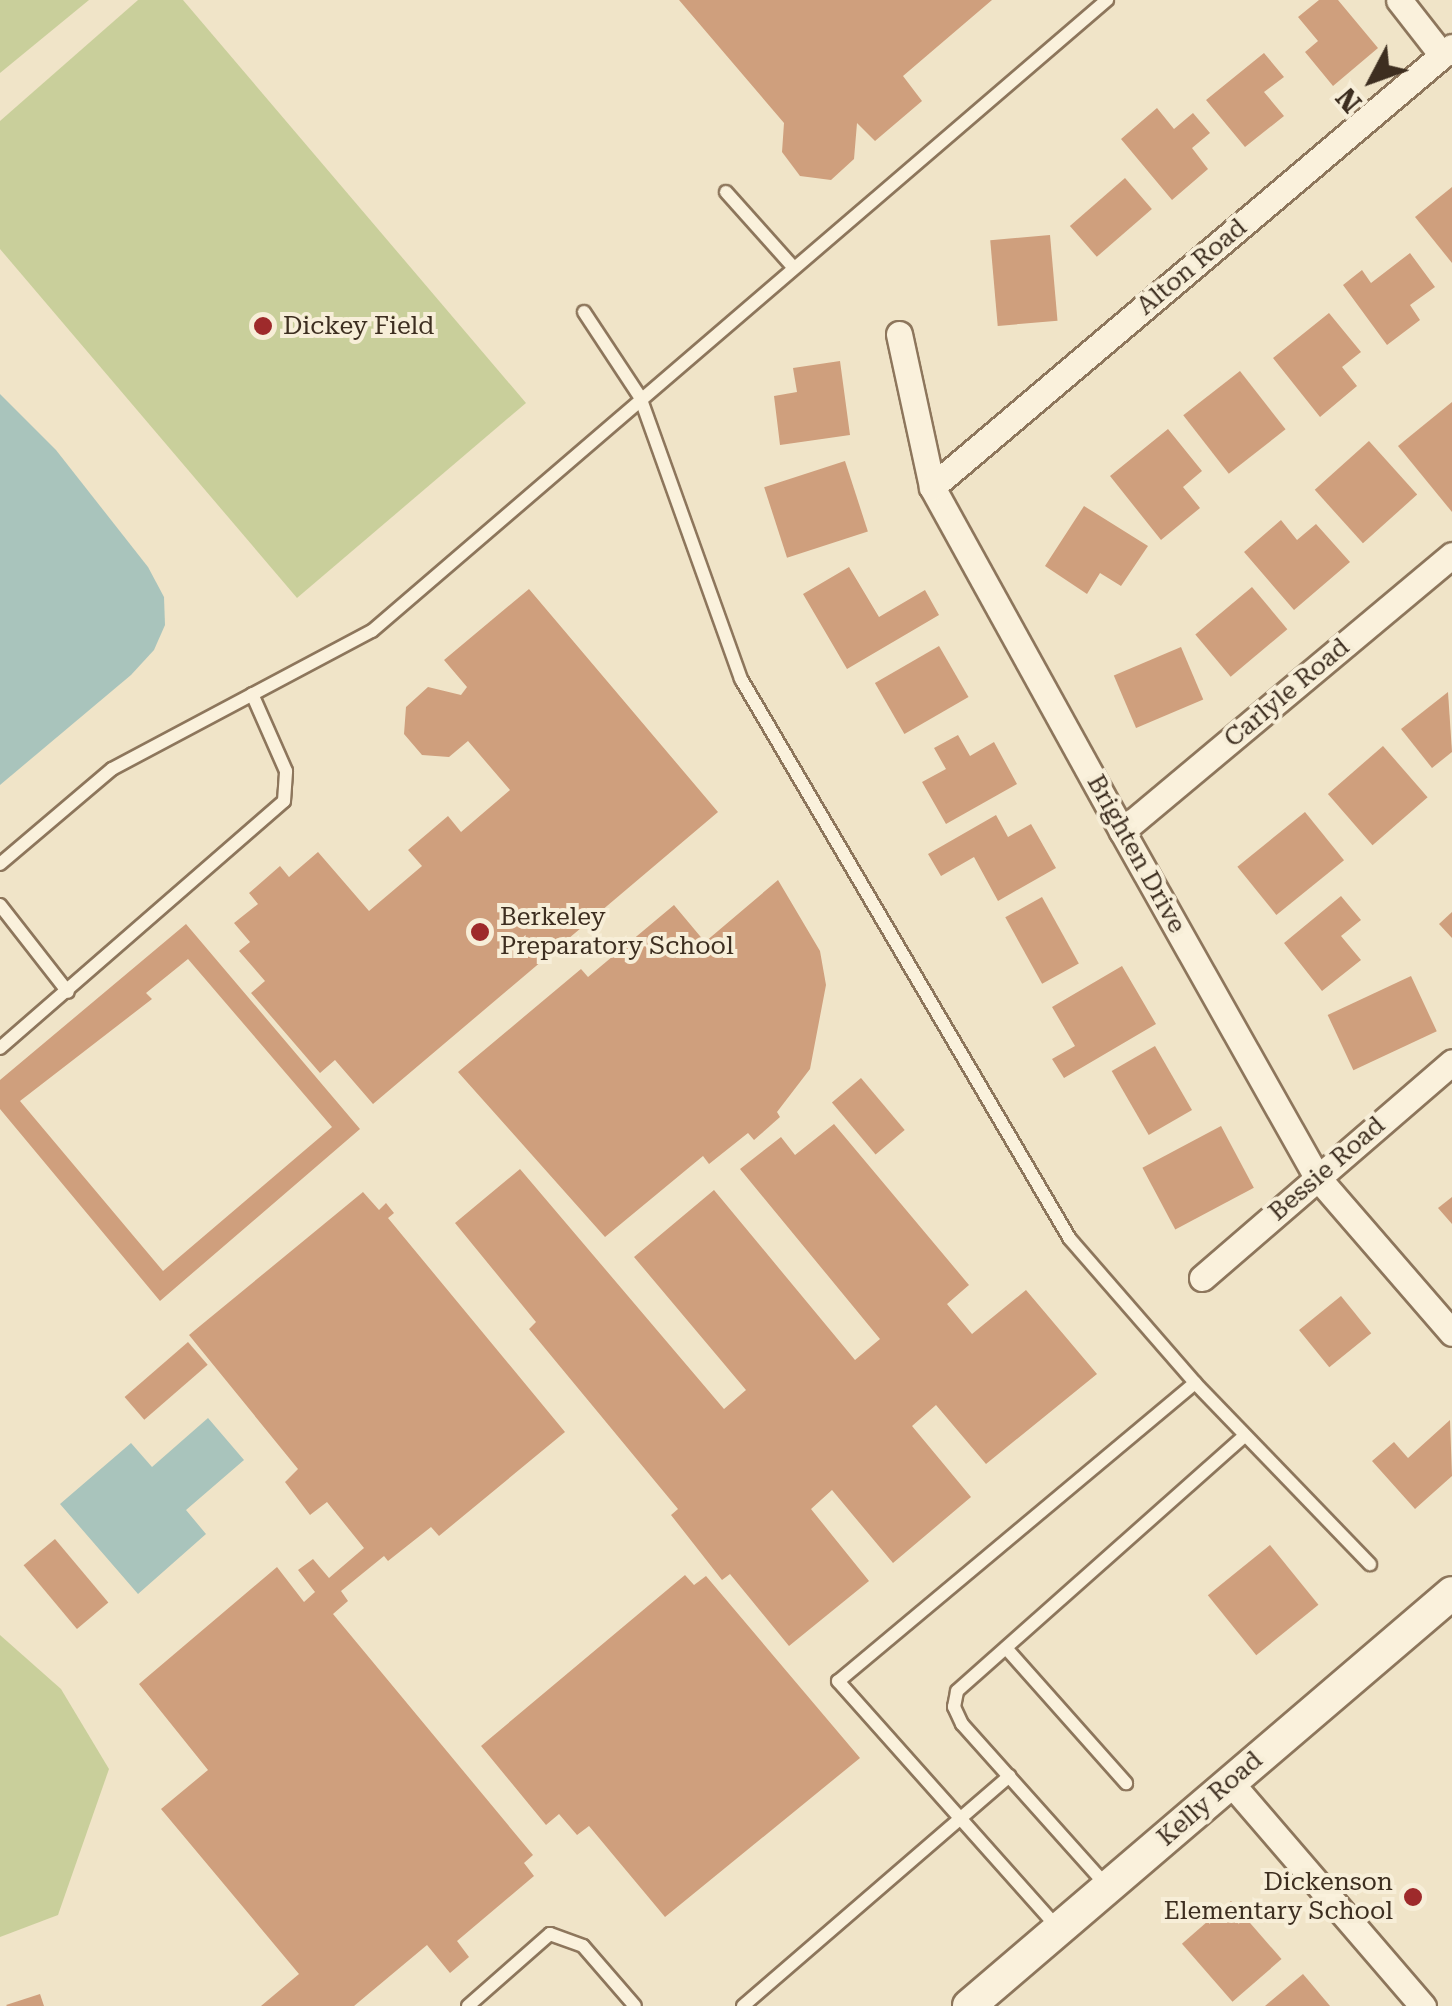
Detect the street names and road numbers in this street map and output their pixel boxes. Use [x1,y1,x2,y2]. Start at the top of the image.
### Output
street label: Alton Road [1131,212,1253,322]
street label: Carlyle Road [1219,632,1355,754]
street label: Brighten Drive [1080,770,1192,938]
street label: Bessie Road [1263,1111,1391,1227]
street label: Kelly Road [1151,1745,1269,1853]

